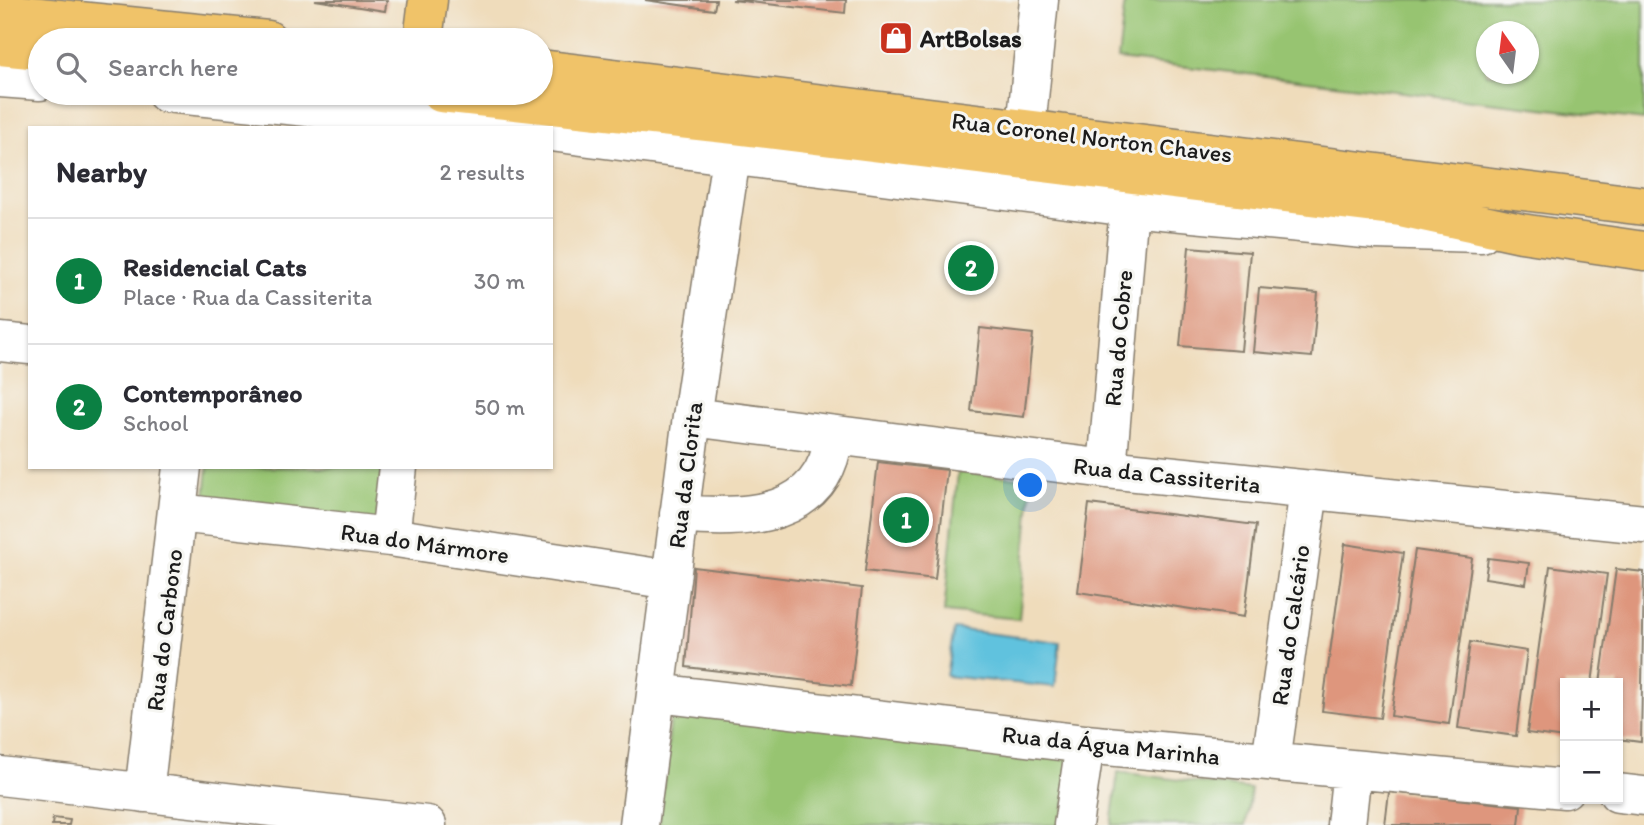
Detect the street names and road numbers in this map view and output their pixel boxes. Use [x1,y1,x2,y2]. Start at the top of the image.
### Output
street label: Rua Coronel Norton Chaves [950,105,1234,169]
street label: Rua do Cobre [1098,269,1138,407]
street label: Rua da Clorita [662,399,708,550]
street label: Rua da Cassiterita [1072,451,1262,499]
street label: Rua do Mármore [339,517,511,569]
street label: Rua do Calcário [1264,543,1316,707]
street label: Rua do Carbono [140,547,188,713]
street label: Rua da Água Marinha [1001,719,1221,771]

